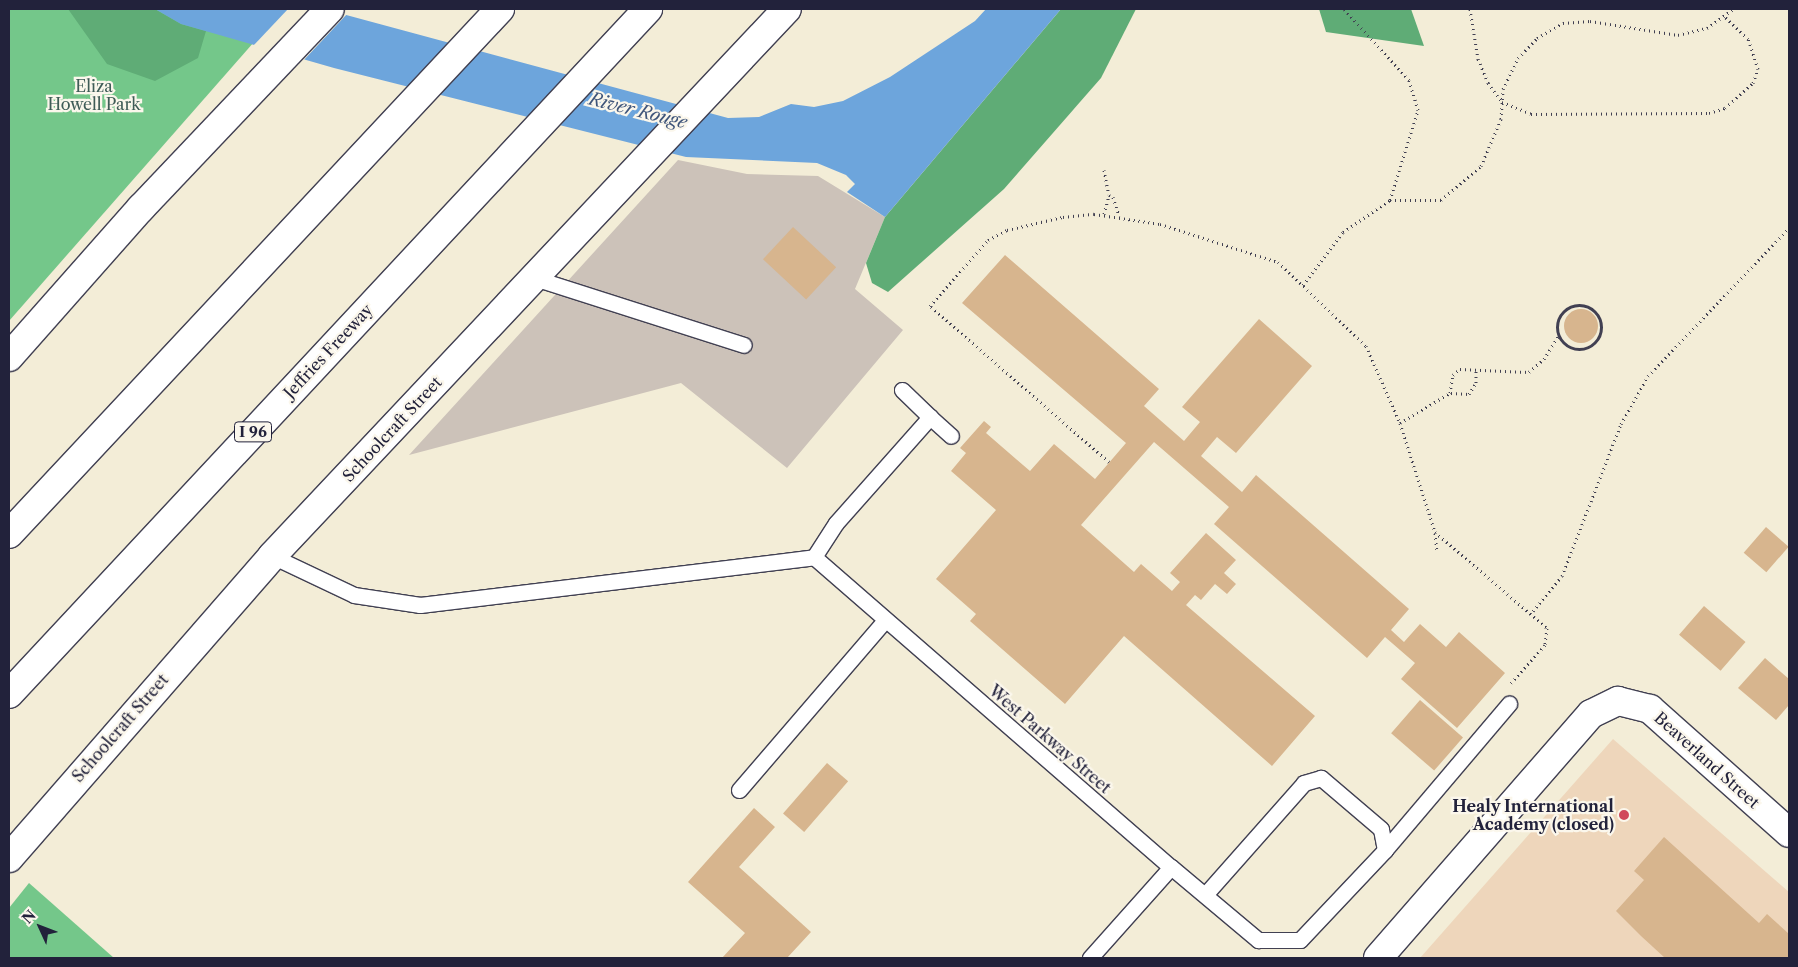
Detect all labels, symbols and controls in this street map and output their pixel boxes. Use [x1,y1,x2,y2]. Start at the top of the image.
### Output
park label: Eliza Howell Park [48,76,140,114]
water label: River Rouge [587,88,689,134]
street label: Jeffries Freeway [280,300,376,402]
street label: Schoolcraft Street [338,373,446,485]
road number: I 96 [233,420,273,444]
street label: Schoolcraft Street [68,670,172,786]
street label: West Parkway Street [985,681,1115,797]
street label: Beaverland Street [1651,708,1763,812]
place label: Healy International Academy (closed) [1452,796,1614,834]
marker: Healy International Academy (closed) [1618,809,1630,821]
north arrow [15,902,65,952]
text: N [18,906,40,927]

